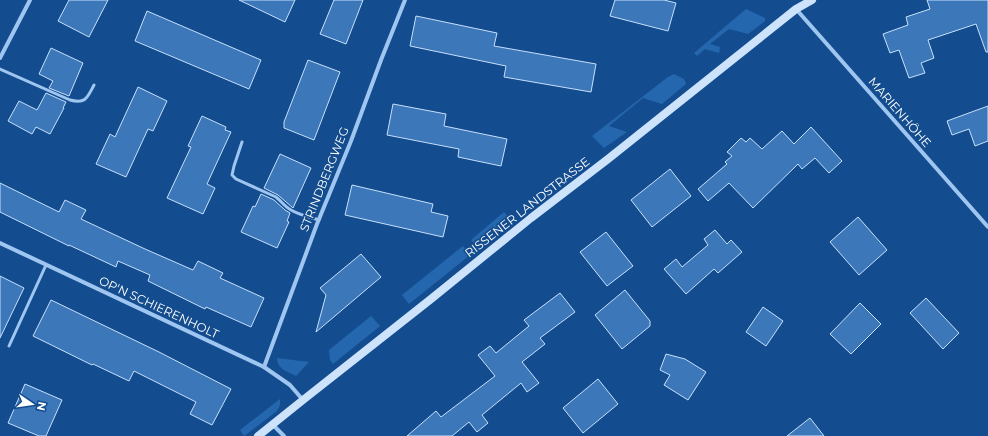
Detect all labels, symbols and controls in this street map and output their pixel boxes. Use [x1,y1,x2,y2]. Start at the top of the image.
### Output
street label: MARIENHÖHE [866,74,934,150]
street label: STRINDBERGWEG [296,124,352,234]
street label: RISSENER LANDSTRASSE [462,154,592,260]
street label: OP'N SCHIERENHOLT [97,273,221,341]
north arrow [12,384,52,424]
text: N [34,400,50,412]

